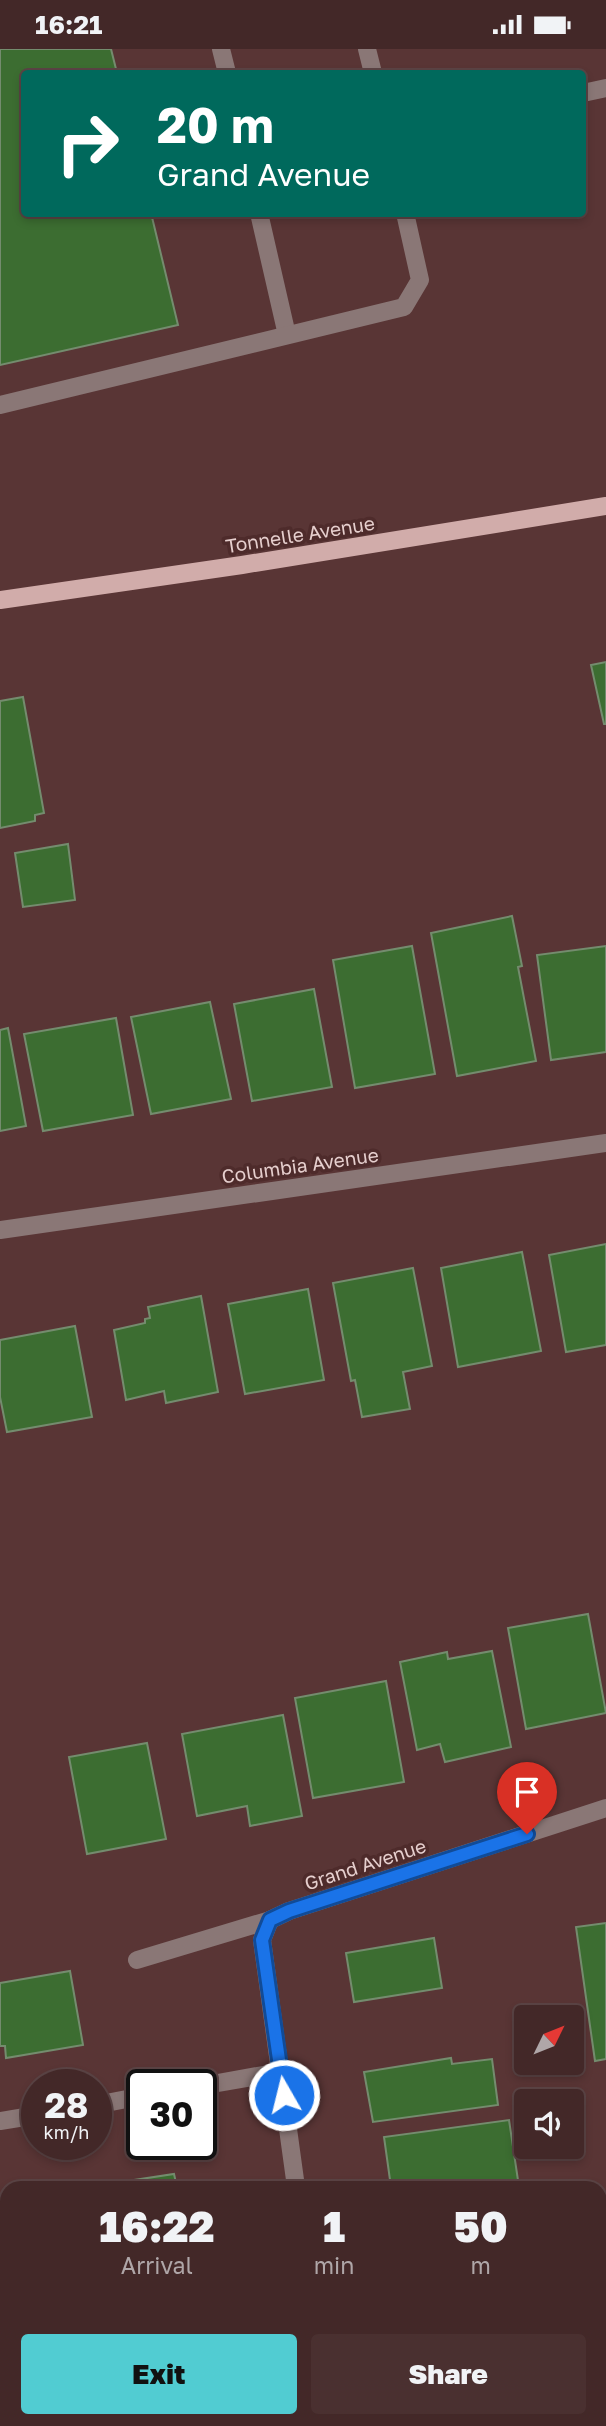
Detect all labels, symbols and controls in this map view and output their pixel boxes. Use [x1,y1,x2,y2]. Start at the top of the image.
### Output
text: 16:21 [35,9,102,40]
text: 20 m [157,95,274,154]
icon: right [42,98,133,189]
text: Grand Avenue [157,155,370,193]
street label: Tonnelle Avenue [224,511,376,557]
street label: Columbia Avenue [220,1143,380,1187]
pin [497,1762,557,1834]
icon: arrive [508,1773,546,1811]
street label: Grand Avenue [301,1834,429,1894]
north arrow [514,2005,584,2075]
map controls [514,2005,584,2159]
position arrow [247,2058,321,2132]
speed limit sign: 30 [126,2069,217,2160]
text: 28 [45,2084,88,2126]
button: sound [514,2089,584,2159]
text: km/h [44,2121,89,2143]
text: 16:22 [99,2201,215,2251]
text: 1 [323,2201,345,2251]
text: 50 [454,2201,508,2251]
text: Arrival [121,2251,193,2279]
text: min [314,2251,354,2279]
text: m [471,2251,491,2279]
button: Exit [21,2334,297,2414]
button: Share [311,2334,586,2414]

